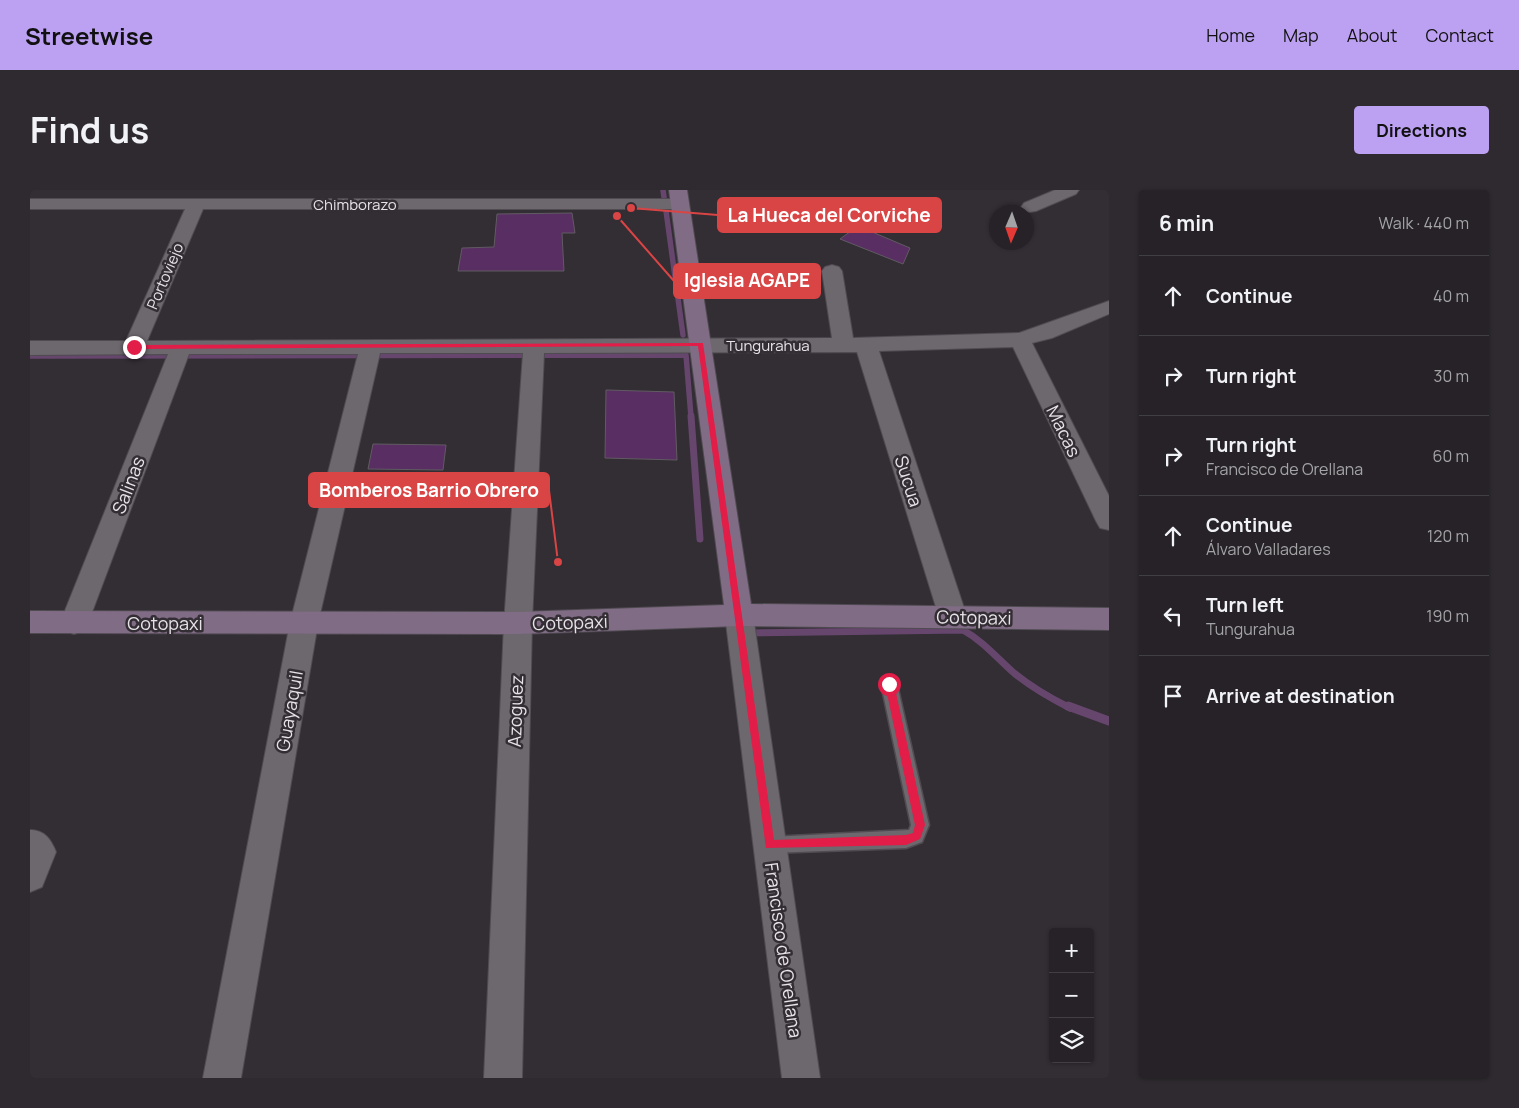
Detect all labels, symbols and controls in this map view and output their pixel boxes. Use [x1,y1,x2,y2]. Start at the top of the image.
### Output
text: Streetwise [25,19,153,52]
text: Home [1206,23,1255,47]
text: Map [1283,23,1319,47]
text: About [1347,23,1397,47]
text: Contact [1425,23,1494,47]
text: Find us [30,106,149,154]
button: Directions [1354,106,1489,154]
street label: Chimborazo [313,194,397,215]
callout: La Hueca del Corviche [718,198,941,232]
text: La Hueca del Corviche [727,202,931,228]
north arrow [989,205,1034,250]
text: 6 min [1159,209,1214,237]
text: Walk · 440 m [1379,212,1469,234]
street label: Portoviejo [142,240,188,312]
callout: Iglesia AGAPE [674,264,820,298]
text: Iglesia AGAPE [684,267,810,293]
icon: ahead [1159,282,1187,310]
text: Continue [1206,283,1292,309]
text: 40 m [1433,285,1469,307]
street label: Tungurahua [726,335,810,356]
route end [123,336,146,359]
icon: right [1159,362,1187,390]
text: Turn right [1206,363,1296,389]
text: 30 m [1434,365,1469,387]
street label: Macas [1041,401,1087,461]
text: Turn right [1206,432,1296,458]
icon: right [1159,442,1187,470]
text: 60 m [1433,445,1469,467]
street label: Sucua [889,452,929,510]
street label: Salinas [106,453,150,517]
text: Francisco de Orellana [1206,458,1363,480]
callout: Bomberos Barrio Obrero [309,473,549,507]
text: Bomberos Barrio Obrero [319,477,539,503]
text: Continue [1206,512,1292,538]
icon: ahead [1159,522,1187,550]
text: 120 m [1427,525,1469,547]
text: Álvaro Valladares [1206,538,1331,560]
text: Turn left [1206,592,1284,618]
icon: left [1159,602,1187,630]
street label: Cotopaxi [936,604,1012,630]
text: 190 m [1426,605,1469,627]
street label: Cotopaxi [532,609,608,635]
street label: Cotopaxi [127,611,203,635]
text: Tungurahua [1206,618,1295,640]
street label: Guayaquil [270,669,308,753]
route start [878,673,901,696]
street label: Azoguez [502,674,528,748]
icon: arrive [1159,682,1187,710]
text: Arrive at destination [1206,683,1395,709]
street label: Francisco de Orellana [760,861,808,1039]
map controls [1049,928,1094,1063]
button: + [1049,928,1094,973]
button: − [1049,973,1094,1018]
button: layers [1049,1018,1094,1063]

